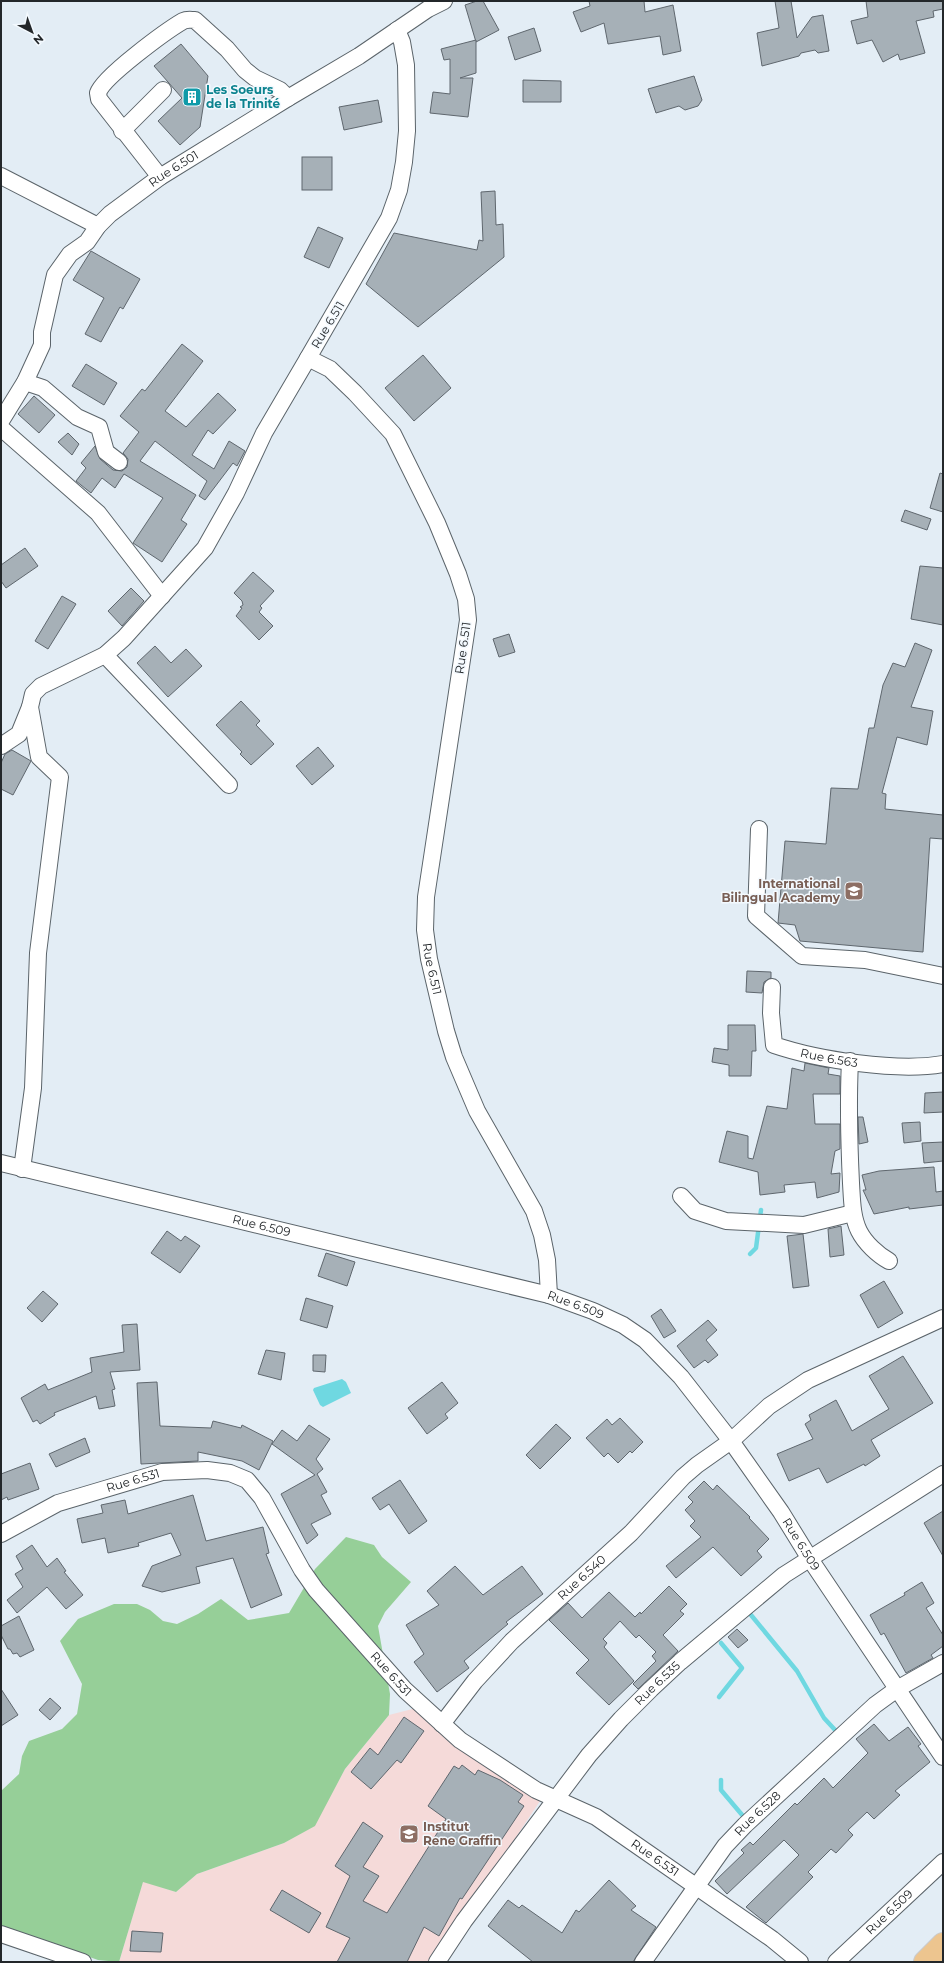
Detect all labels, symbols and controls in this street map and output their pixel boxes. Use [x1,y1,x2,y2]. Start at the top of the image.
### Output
north arrow [12,12,52,52]
text: N [31,31,47,48]
place label: Les Soeurs de la Trinité [206,82,281,111]
building icon: Les Soeurs de la Trinité [181,86,203,108]
street label: Rue 6.501 [145,147,201,190]
street label: Rue 6.511 [308,298,348,351]
street label: Rue 6.511 [451,621,474,675]
place label: International Bilingual Academy [721,876,841,905]
school or university icon: International Bilingual Academy [843,880,865,902]
street label: Rue 6.511 [420,942,445,996]
street label: Rue 6.563 [799,1045,859,1070]
street label: Rue 6.509 [231,1211,292,1239]
street label: Rue 6.509 [545,1287,606,1322]
street label: Rue 6.531 [104,1465,161,1495]
street label: Rue 6.509 [779,1515,824,1573]
street label: Rue 6.540 [554,1552,609,1603]
street label: Rue 6.531 [367,1648,415,1699]
street label: Rue 6.535 [631,1658,683,1708]
street label: Rue 6.528 [731,1788,784,1839]
place label: Institut Rene Graffin [423,1819,501,1848]
school or university icon: Institut Rene Graffin [398,1823,420,1845]
street label: Rue 6.531 [628,1836,682,1879]
street label: Rue 6.509 [862,1886,916,1937]

